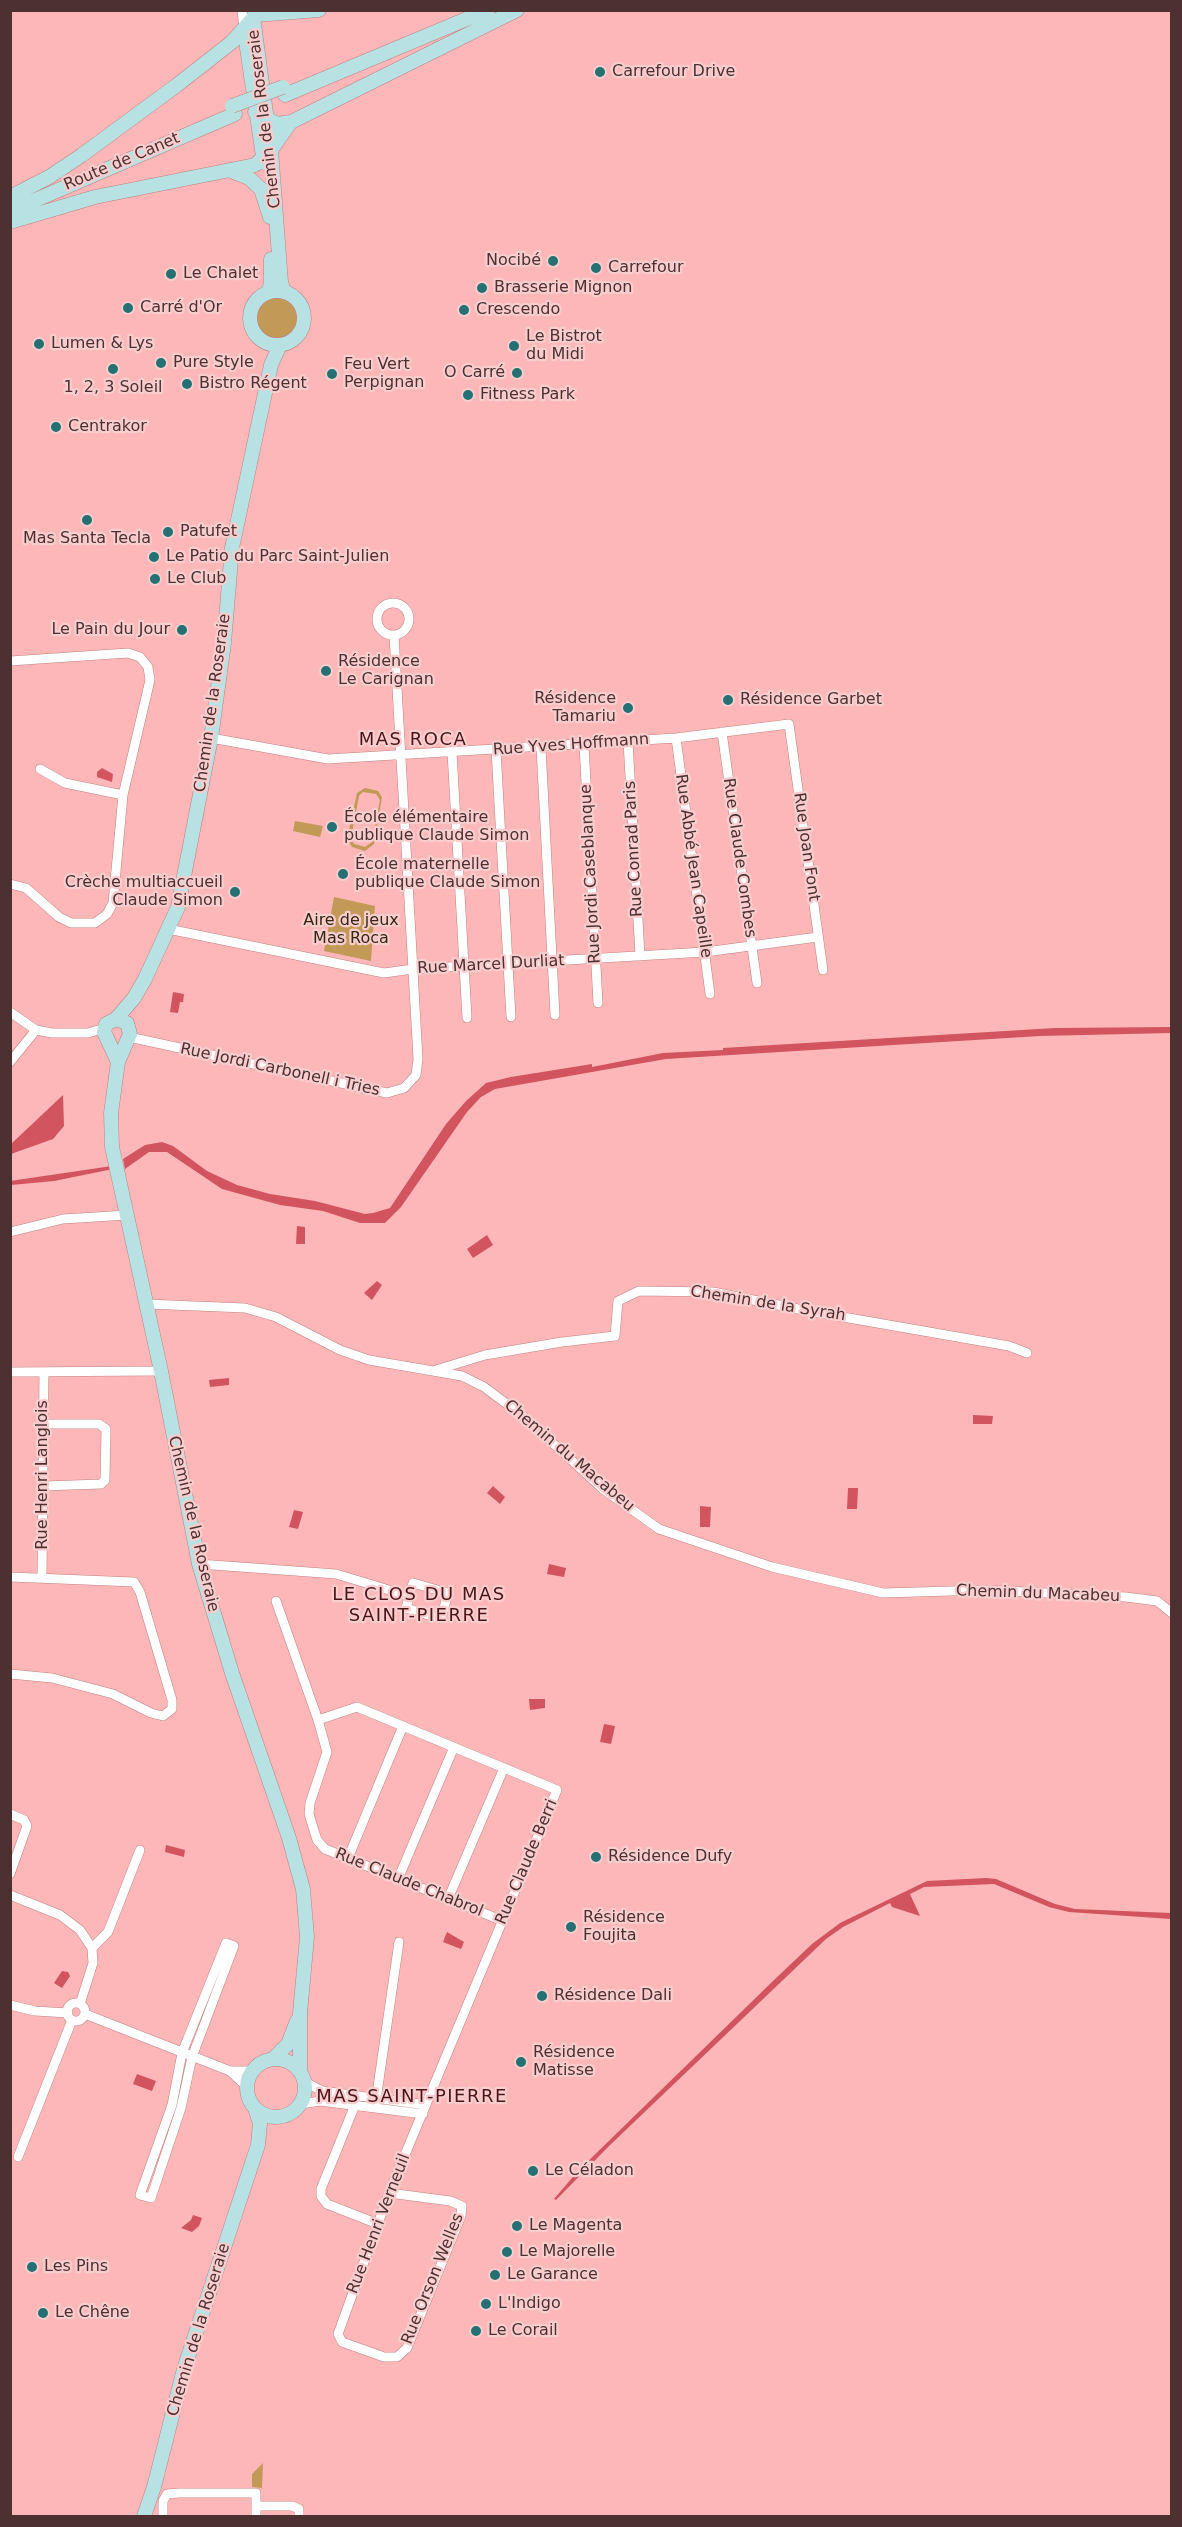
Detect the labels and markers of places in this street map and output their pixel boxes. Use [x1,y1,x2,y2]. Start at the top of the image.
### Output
place label: Carrefour Drive [612,62,735,82]
marker: Carrefour Drive [593,65,607,79]
place label: Nocibé [486,251,541,271]
marker: Nocibé [546,254,560,268]
place label: Carrefour [608,258,683,278]
marker: Carrefour [589,261,603,275]
place label: Le Chalet [183,264,258,284]
marker: Le Chalet [164,267,178,281]
place label: Brasserie Mignon [494,278,632,298]
marker: Brasserie Mignon [475,281,489,295]
place label: Carré d'Or [140,298,222,318]
place label: Crescendo [476,300,560,320]
marker: Carré d'Or [121,301,135,315]
marker: Crescendo [457,303,471,317]
place label: Le Bistrot du Midi [526,327,602,365]
place label: Lumen & Lys [51,334,153,354]
marker: Lumen & Lys [32,337,46,351]
marker: Le Bistrot du Midi [507,339,521,353]
place label: Pure Style [173,353,254,373]
place label: Feu Vert Perpignan [344,355,424,393]
marker: Pure Style [154,356,168,370]
marker: 1, 2, 3 Soleil [106,362,120,376]
place label: O Carré [444,363,505,383]
marker: O Carré [510,366,524,380]
marker: Feu Vert Perpignan [325,367,339,381]
place label: Bistro Régent [199,374,307,394]
marker: Bistro Régent [180,377,194,391]
place label: 1, 2, 3 Soleil [63,378,163,398]
place label: Fitness Park [480,385,575,405]
marker: Fitness Park [461,388,475,402]
place label: Centrakor [68,417,147,437]
marker: Centrakor [49,420,63,434]
marker: Mas Santa Tecla [80,513,94,527]
place label: Patufet [180,522,237,542]
marker: Patufet [161,525,175,539]
place label: Mas Santa Tecla [23,529,151,549]
place label: Le Patio du Parc Saint-Julien [166,547,389,567]
marker: Le Patio du Parc Saint-Julien [147,550,161,564]
place label: Le Club [167,569,226,589]
marker: Le Club [148,572,162,586]
place label: Le Pain du Jour [51,620,170,640]
marker: Le Pain du Jour [175,623,189,637]
place label: Résidence Le Carignan [338,652,434,690]
marker: Résidence Le Carignan [319,664,333,678]
place label: Résidence Tamariu [534,689,616,727]
place label: Résidence Garbet [740,690,882,710]
marker: Résidence Garbet [721,693,735,707]
marker: Résidence Tamariu [621,701,635,715]
place label: École élémentaire publique Claude Simon [344,808,529,846]
marker: École élémentaire publique Claude Simon [325,820,339,834]
place label: École maternelle publique Claude Simon [355,855,540,893]
marker: École maternelle publique Claude Simon [336,867,350,881]
place label: Crèche multiaccueil Claude Simon [65,873,223,911]
marker: Crèche multiaccueil Claude Simon [228,885,242,899]
place label: Résidence Dufy [608,1847,732,1867]
marker: Résidence Dufy [589,1850,603,1864]
place label: Résidence Foujita [583,1908,665,1946]
marker: Résidence Foujita [564,1920,578,1934]
place label: Résidence Dali [554,1986,672,2006]
marker: Résidence Dali [535,1989,549,2003]
place label: Résidence Matisse [533,2043,615,2081]
marker: Résidence Matisse [514,2055,528,2069]
place label: Le Céladon [545,2161,634,2181]
marker: Le Céladon [526,2164,540,2178]
place label: Le Magenta [529,2216,622,2236]
marker: Le Magenta [510,2219,524,2233]
place label: Le Majorelle [519,2242,615,2262]
marker: Le Majorelle [500,2245,514,2259]
place label: Les Pins [44,2257,108,2277]
marker: Les Pins [25,2260,39,2274]
place label: Le Garance [507,2265,598,2285]
marker: Le Garance [488,2268,502,2282]
place label: L'Indigo [498,2294,561,2314]
marker: L'Indigo [479,2297,493,2311]
place label: Le Chêne [55,2303,130,2323]
marker: Le Chêne [36,2306,50,2320]
place label: Le Corail [488,2321,558,2341]
marker: Le Corail [469,2324,483,2338]

